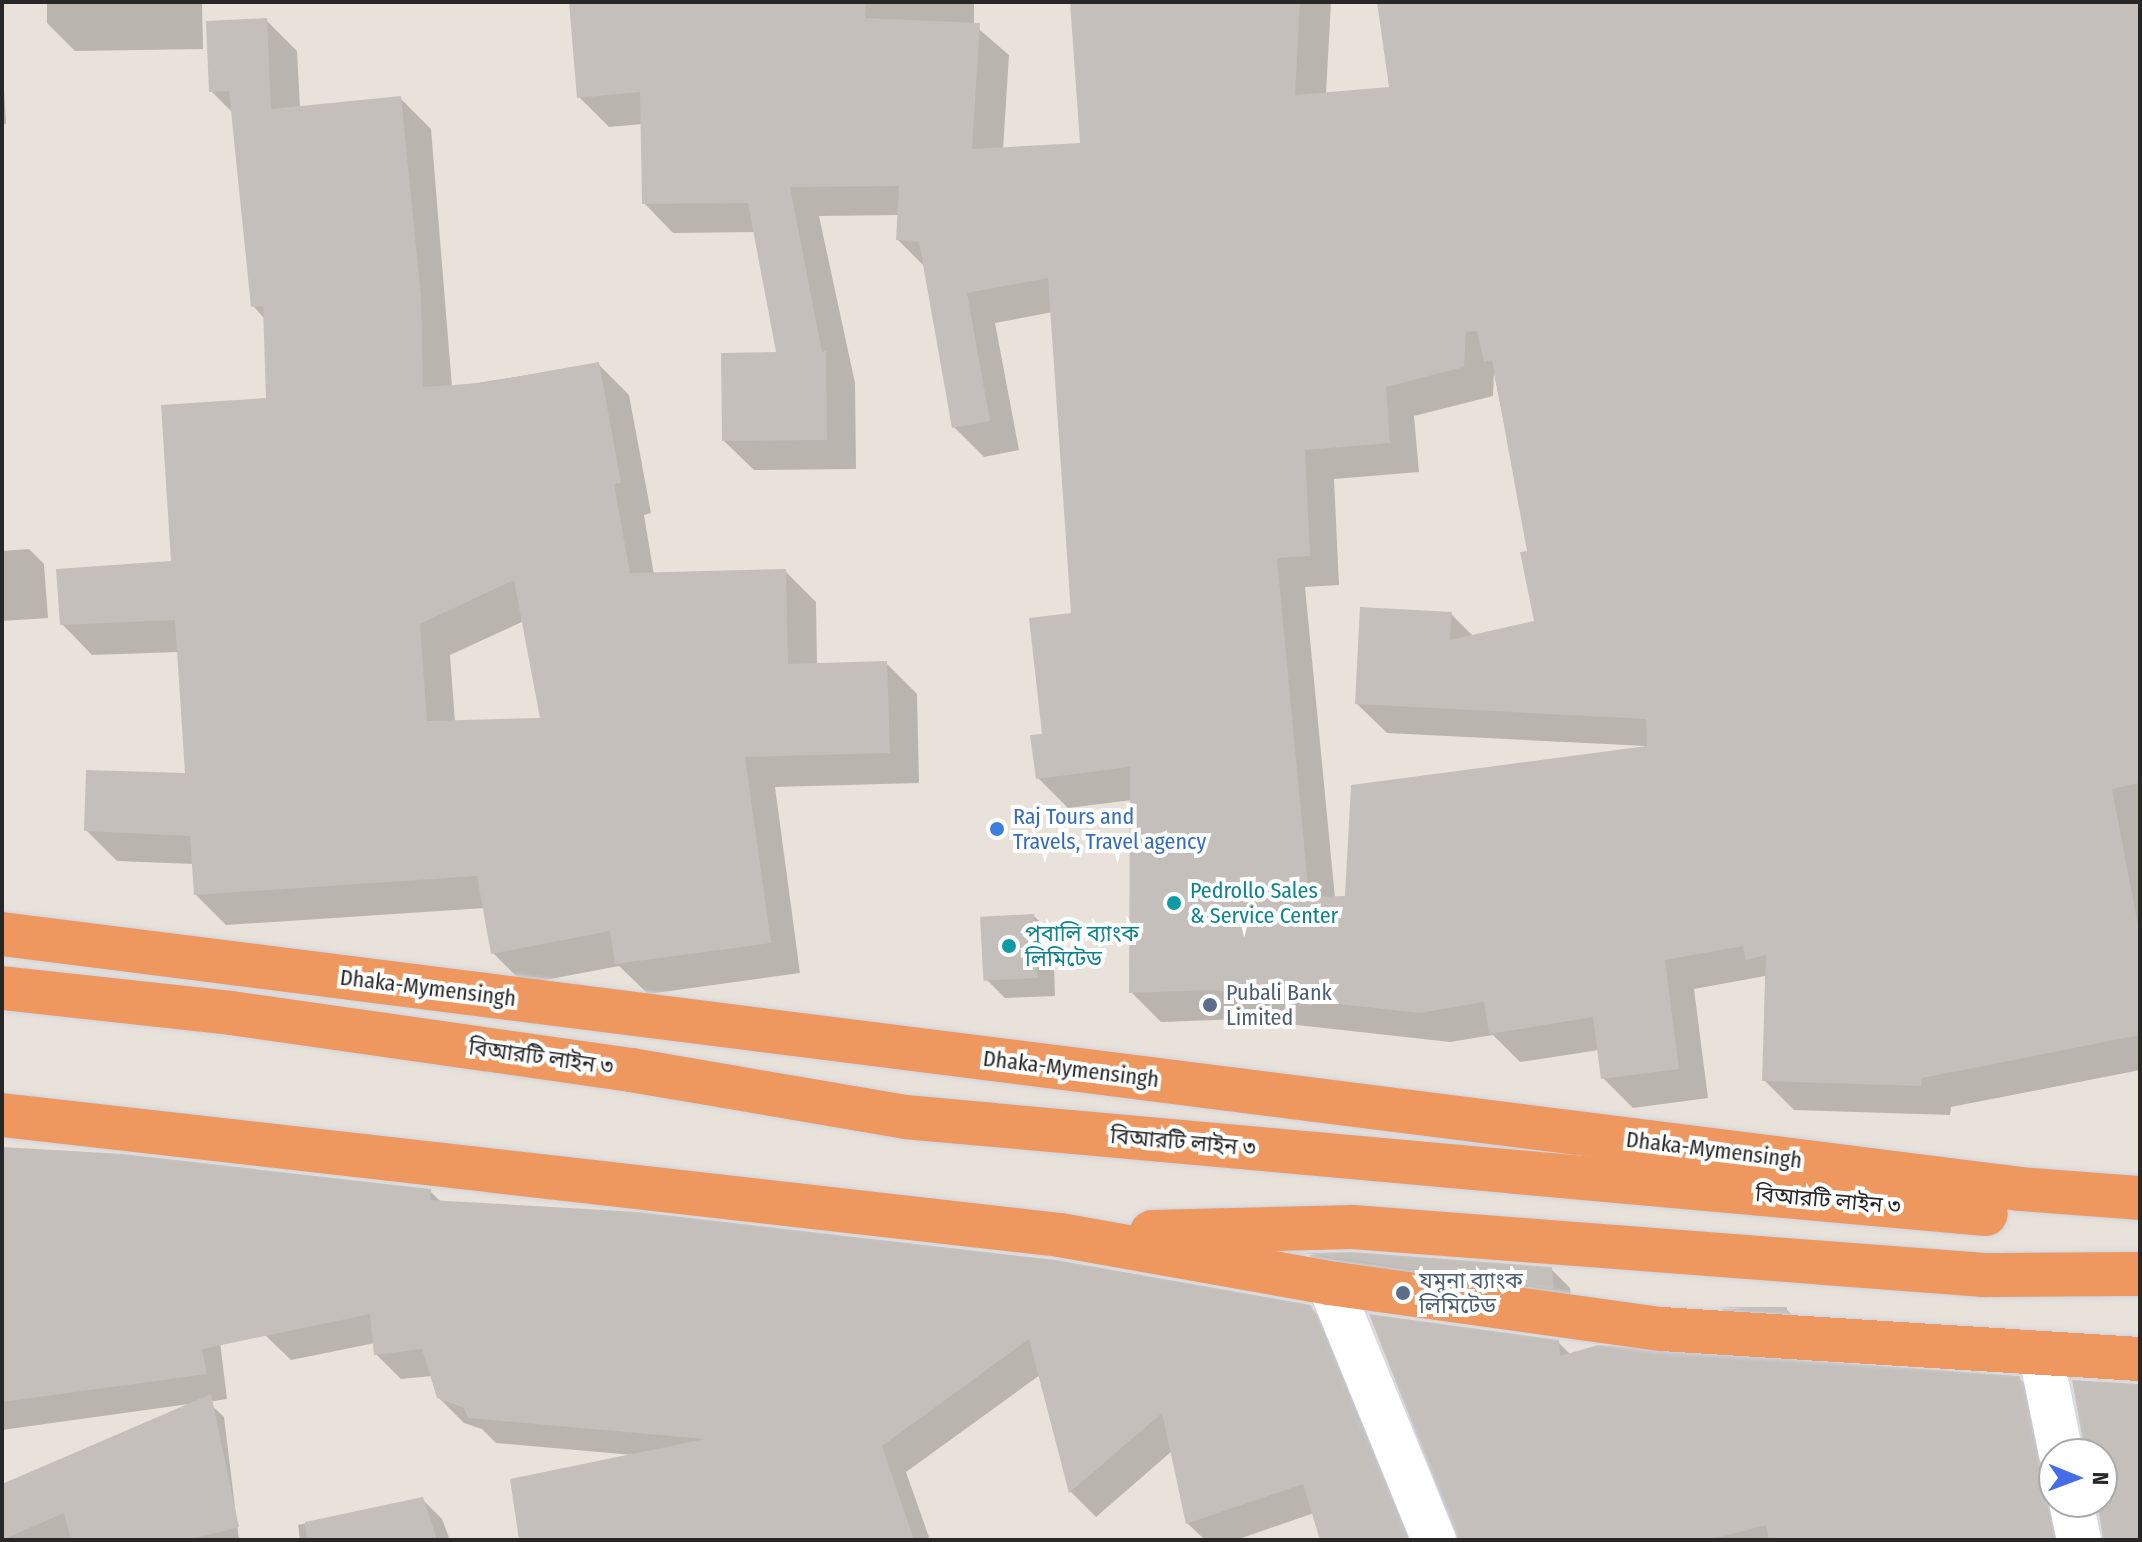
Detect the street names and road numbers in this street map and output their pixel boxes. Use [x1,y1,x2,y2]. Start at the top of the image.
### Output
street label: Dhaka-Mymensingh [339,964,517,1012]
street label: বিআরটি লাইন ৩ [467,1034,615,1080]
street label: Dhaka-Mymensingh [982,1045,1160,1093]
street label: বিআরটি লাইন ৩ [1109,1122,1257,1162]
street label: Dhaka-Mymensingh [1625,1126,1803,1174]
street label: বিআরটি লাইন ৩ [1754,1180,1902,1220]

